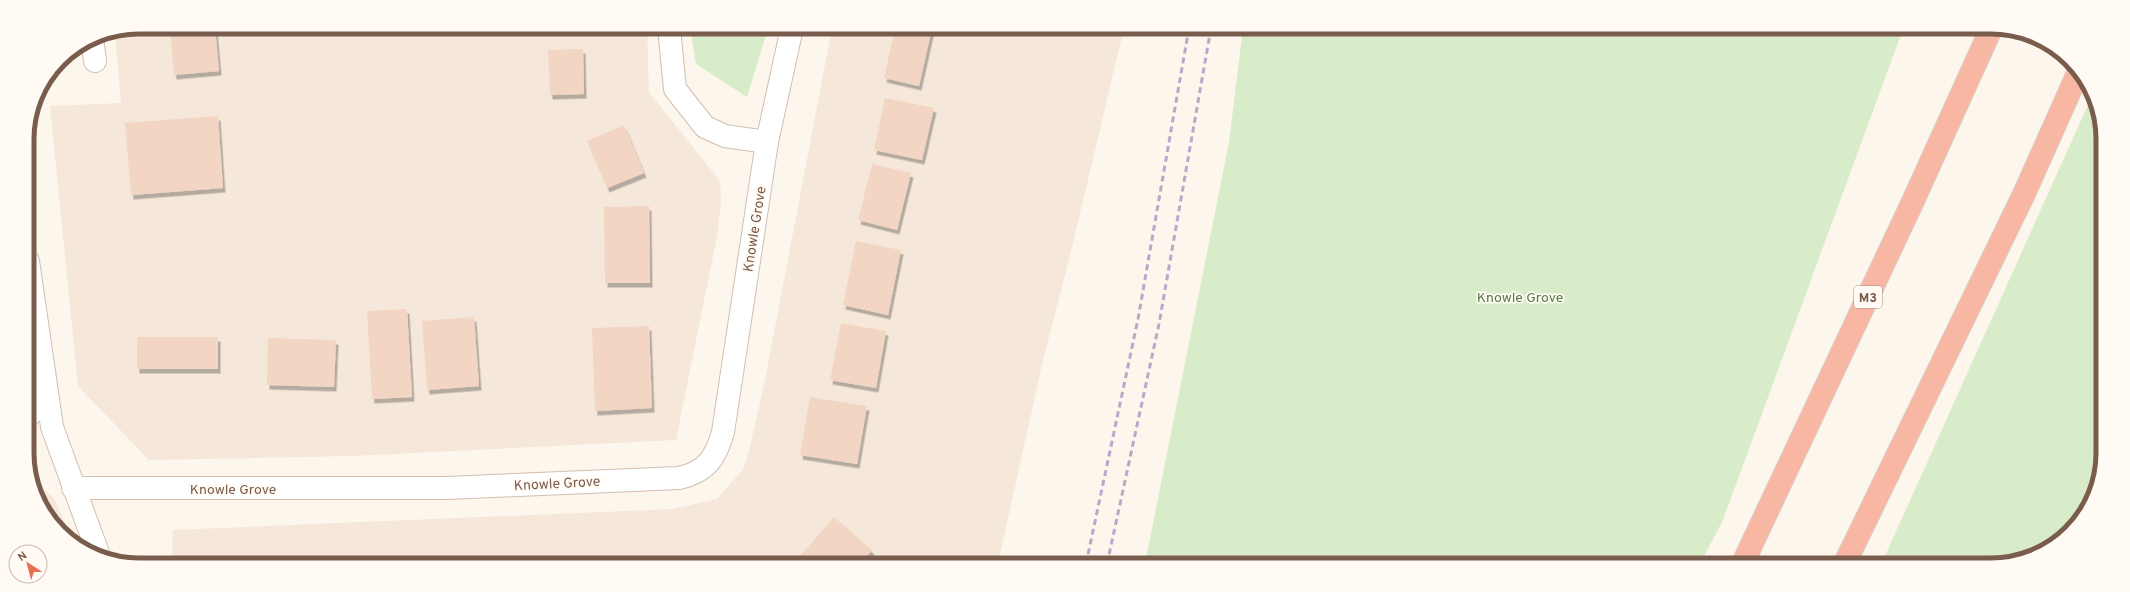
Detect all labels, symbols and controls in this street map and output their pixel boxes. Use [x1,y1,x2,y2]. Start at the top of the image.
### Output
street label: Knowle Grove [740,185,771,273]
road number: M3 [1854,286,1882,308]
park label: Knowle Grove [1477,290,1563,307]
street label: Knowle Grove [513,474,601,495]
street label: Knowle Grove [190,482,276,499]
north arrow [8,544,48,584]
text: N [15,549,30,565]

